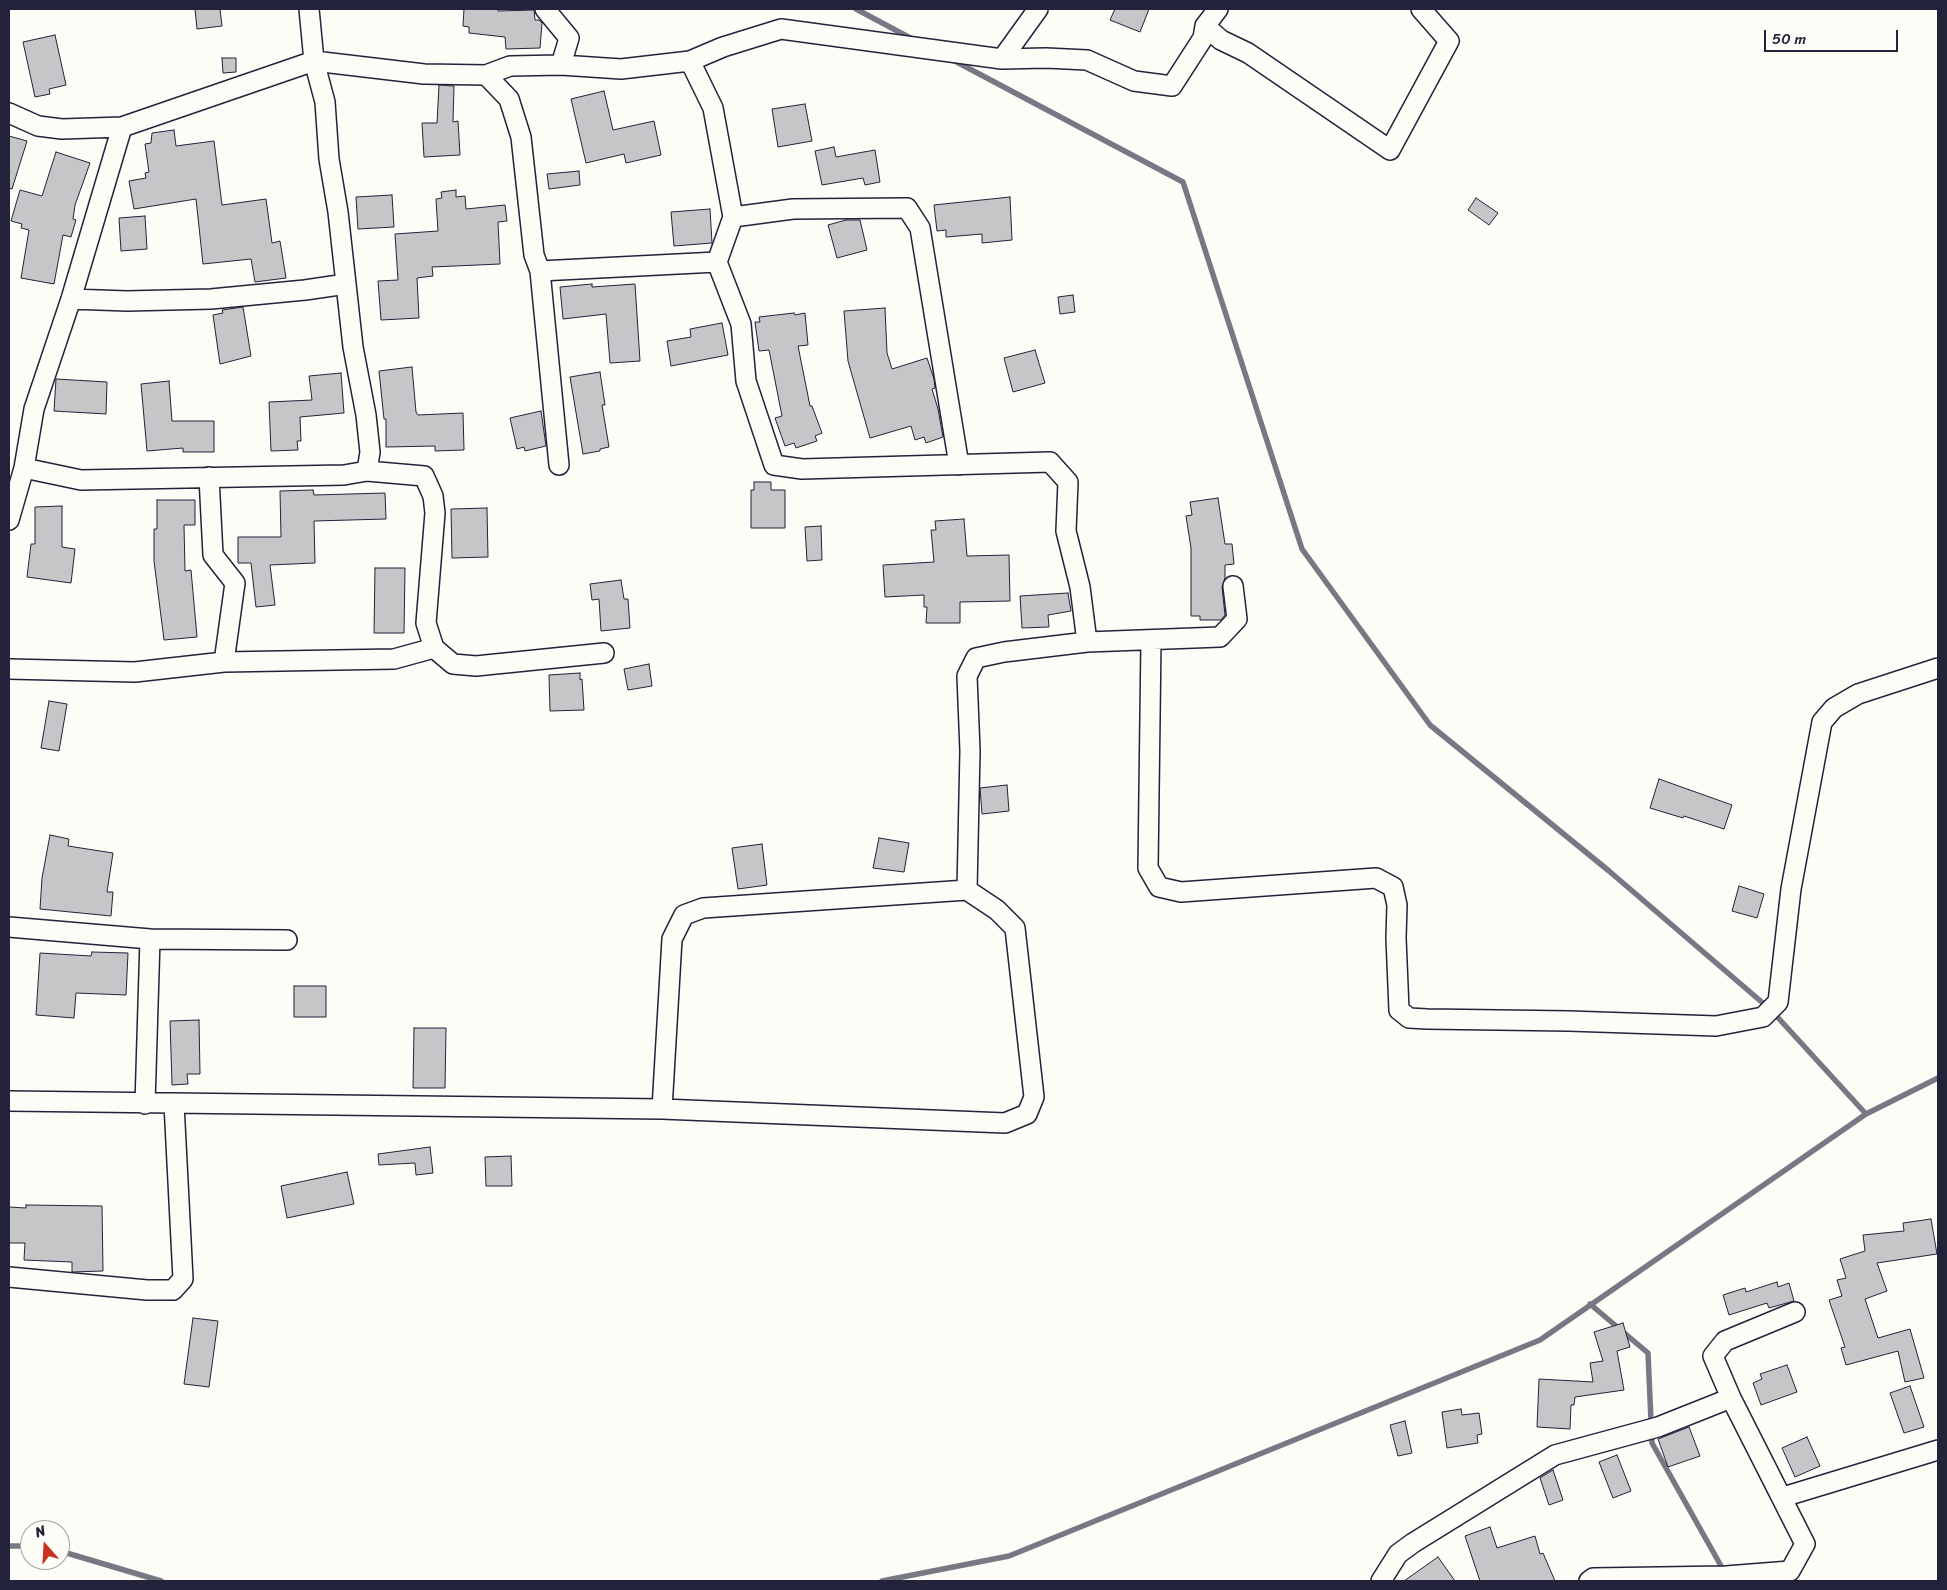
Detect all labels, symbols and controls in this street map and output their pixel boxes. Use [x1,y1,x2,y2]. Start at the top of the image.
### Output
scale bar [1767,20,1901,52]
text: 50 m [1772,26,1806,52]
text: N [32,1518,49,1545]
north arrow [20,1520,70,1570]

